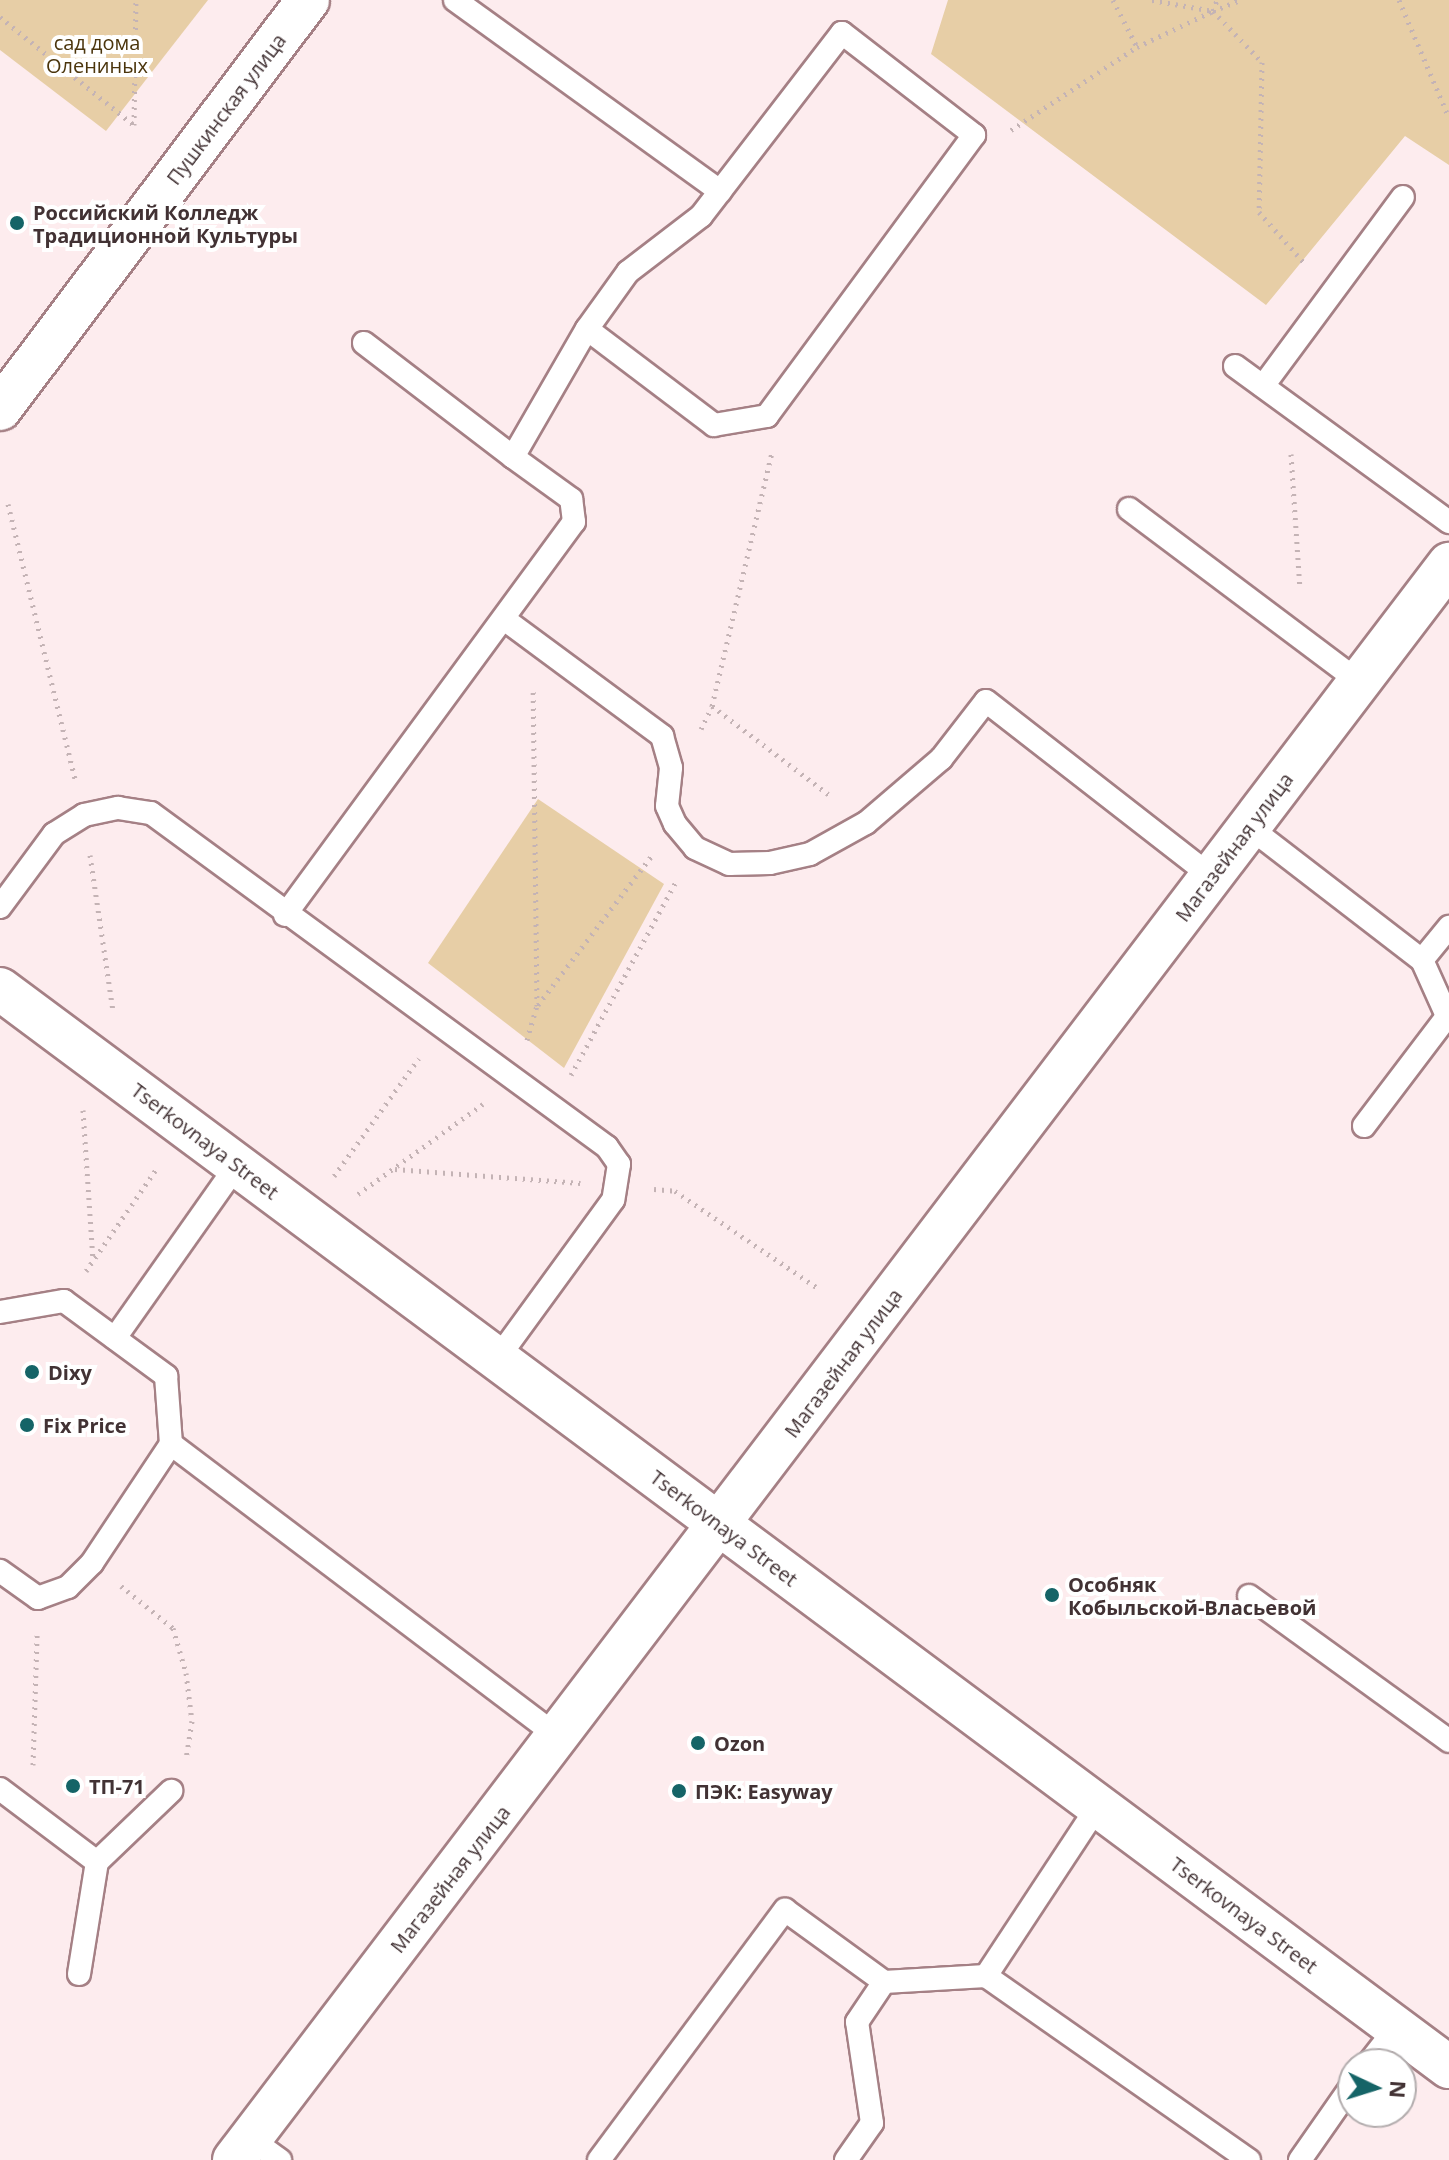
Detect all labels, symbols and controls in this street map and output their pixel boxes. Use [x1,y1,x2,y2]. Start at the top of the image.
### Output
street label: Пушкинская улица [161,29,291,189]
park label: сад дома Олениных [46,31,148,78]
place label: Российский Колледж Традиционной Культуры [33,200,298,247]
marker: Российский Колледж Традиционной Культуры [8,214,26,232]
street label: Магазейная улица [1170,768,1298,926]
street label: Tserkovnaya Street [127,1078,283,1204]
street label: Магазейная улица [779,1284,907,1442]
place label: Dixy [48,1360,92,1384]
marker: Dixy [23,1363,41,1381]
place label: Fix Price [43,1413,127,1437]
marker: Fix Price [18,1416,36,1434]
street label: Tserkovnaya Street [646,1465,802,1591]
place label: Особняк Кобыльской-Власьевой [1068,1572,1316,1619]
marker: Особняк Кобыльской-Власьевой [1043,1586,1061,1604]
place label: Ozon [714,1731,765,1755]
marker: Ozon [689,1734,707,1752]
place label: ТП-71 [89,1774,145,1798]
marker: ТП-71 [64,1777,82,1795]
place label: ПЭК: Easyway [695,1779,833,1803]
marker: ПЭК: Easyway [670,1782,688,1800]
street label: Магазейная улица [385,1801,515,1957]
street label: Tserkovnaya Street [1166,1852,1322,1978]
north arrow [1337,2048,1417,2128]
text: N [1383,2080,1415,2099]

